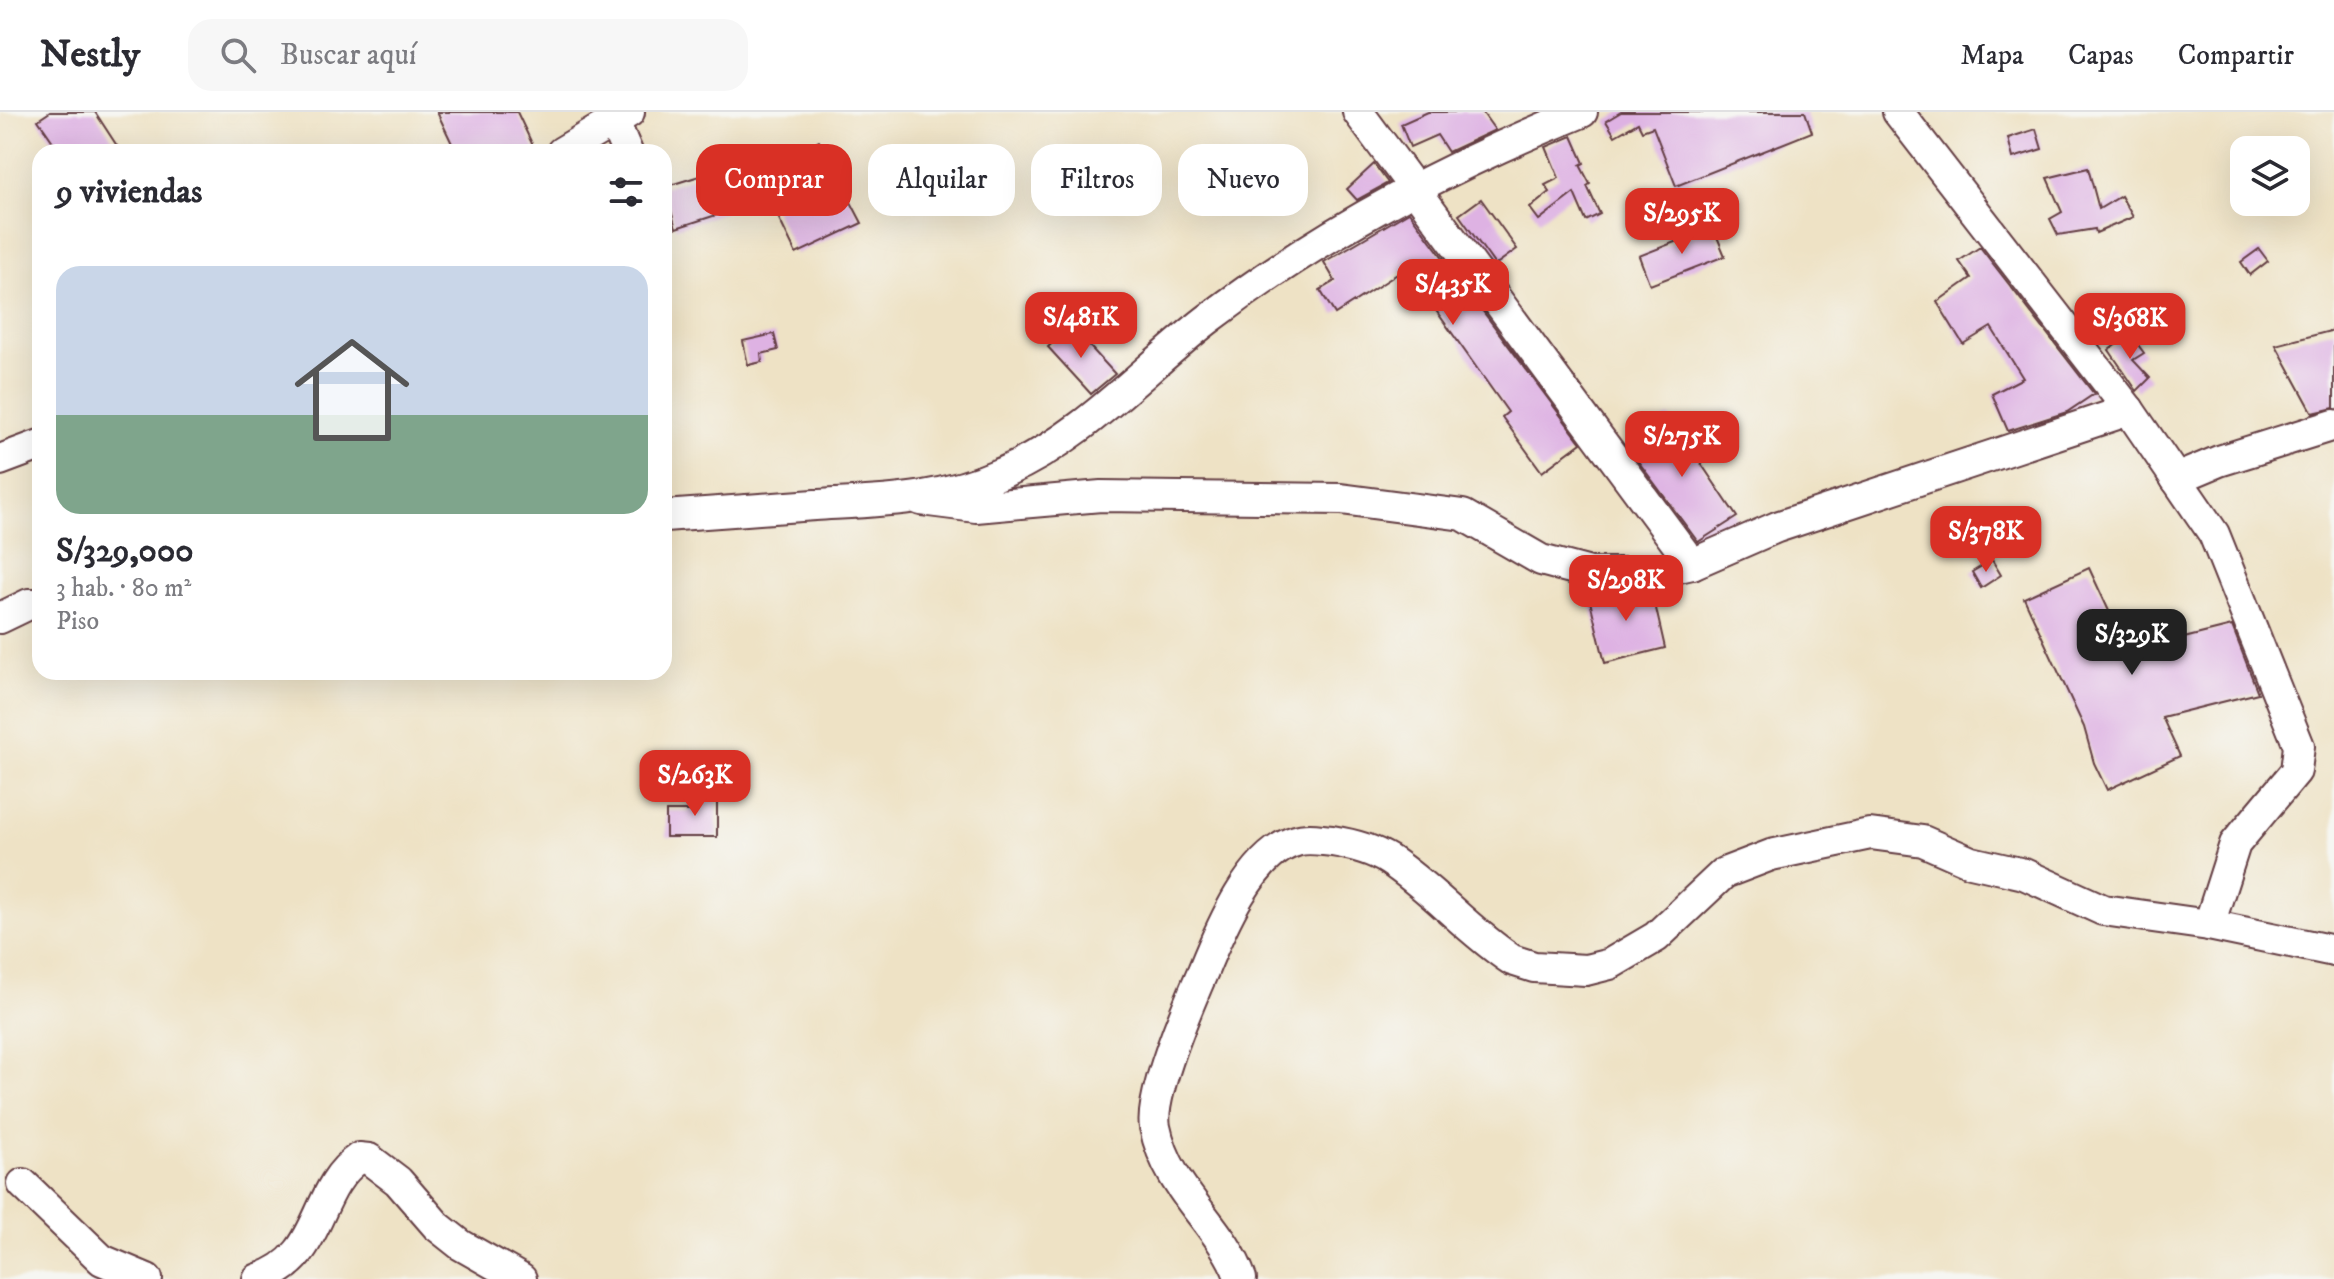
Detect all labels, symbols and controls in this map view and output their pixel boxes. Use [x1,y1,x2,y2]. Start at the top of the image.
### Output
search box [188,19,748,91]
text: Nestly [40,31,140,79]
icon: search [216,33,260,77]
text: Buscar aquí [280,37,417,74]
text: Mapa [1960,38,2024,73]
text: Capas [2068,38,2134,73]
text: Compartir [2178,38,2294,73]
map controls [2230,136,2310,216]
button: layers [2230,136,2310,216]
chip: Comprar [696,144,852,216]
chip: Alquilar [868,144,1015,216]
chip: Filtros [1031,144,1162,216]
chip: Nuevo [1178,144,1308,216]
icon: filters [604,170,648,214]
text: 9 viviendas [56,171,202,213]
pin: S/295K [1617,188,1747,256]
text: S/295K [1643,197,1721,230]
pin: S/435K [1388,259,1518,327]
text: S/435K [1415,268,1491,301]
pin: S/481K [1016,292,1146,360]
pin: S/368K [2065,293,2195,361]
text: S/481K [1043,301,1119,334]
text: S/368K [2092,302,2168,335]
icon: home [280,318,424,462]
pin: S/275K [1617,411,1747,479]
text: S/275K [1643,420,1721,453]
pin: S/378K [1921,506,2051,574]
text: S/378K [1948,515,2024,548]
text: S/329,000 [56,530,193,572]
pin: S/298K [1561,555,1691,623]
text: S/298K [1587,564,1665,597]
text: 3 hab. · 80 m² [56,572,191,605]
text: Piso [56,605,99,638]
pin: S/329K [2067,609,2197,677]
text: S/329K [2095,618,2169,651]
pin: S/263K [630,750,760,818]
text: S/263K [658,759,732,792]

